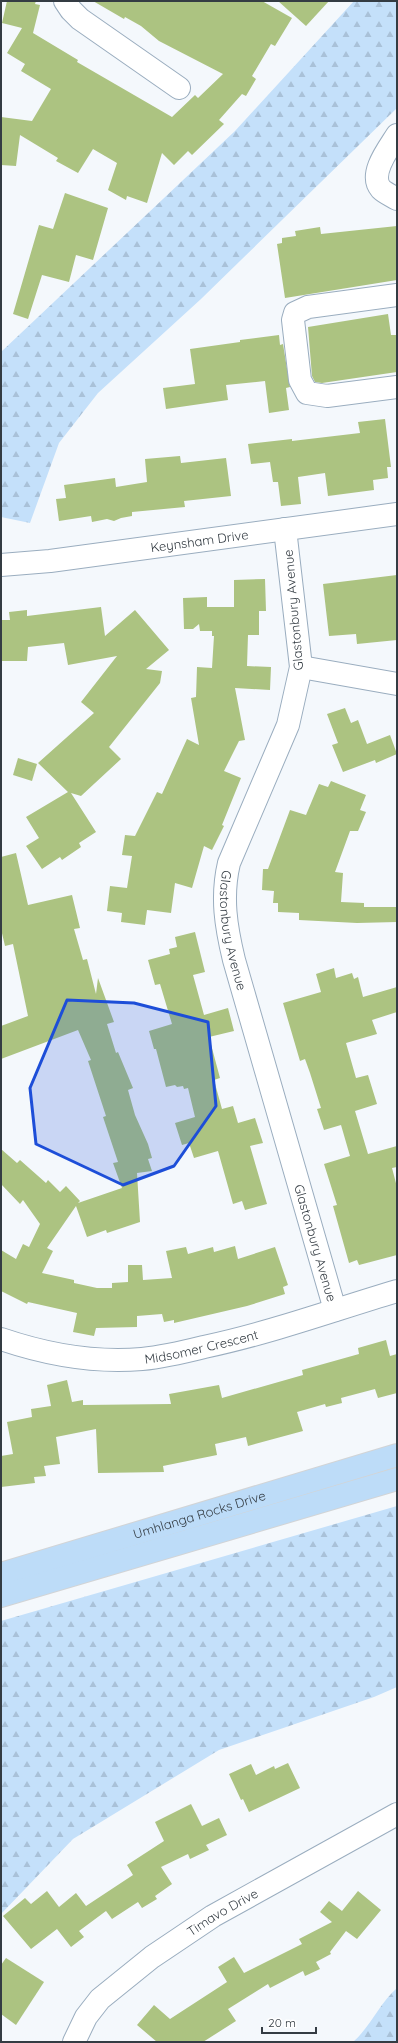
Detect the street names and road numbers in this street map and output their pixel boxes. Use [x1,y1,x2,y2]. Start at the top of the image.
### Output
street label: Keynsham Drive [149,526,250,555]
street label: Glastonbury Avenue [280,549,306,671]
street label: Glastonbury Avenue [217,869,250,992]
street label: Glastonbury Avenue [291,1182,340,1304]
street label: Midsomer Crescent [144,1326,260,1367]
street label: Umhlanga Rocks Drive [131,1487,267,1542]
street label: Timavo Drive [184,1885,261,1939]

